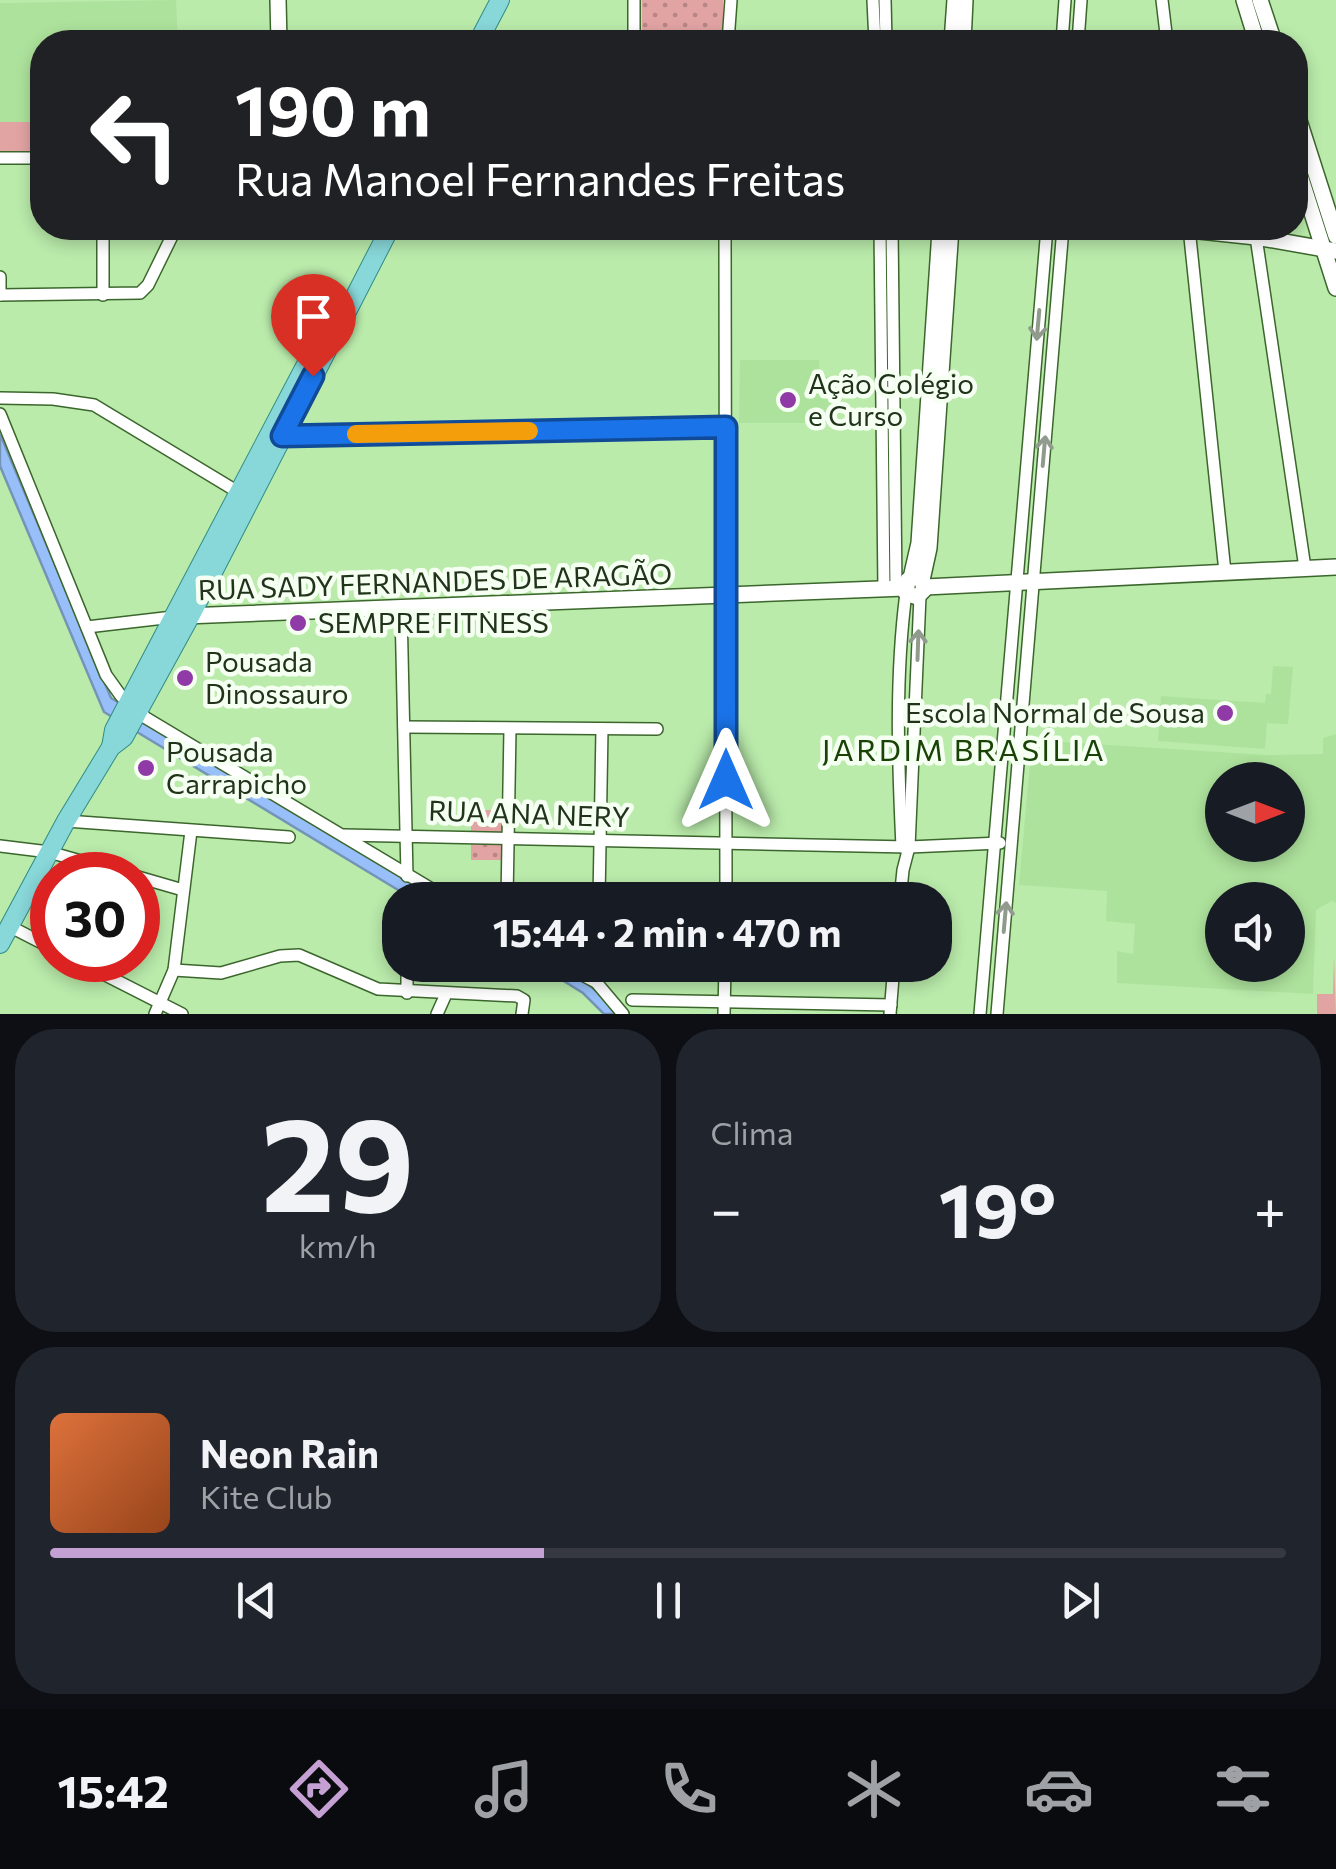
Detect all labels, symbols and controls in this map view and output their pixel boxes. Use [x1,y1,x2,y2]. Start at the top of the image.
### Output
text: 190 m [235,65,431,150]
icon: left [70,70,200,200]
text: Rua Manoel Fernandes Freitas [235,150,845,205]
pin [271,274,356,377]
icon: arrive [286,289,341,344]
one-way arrow [1028,308,1047,340]
place label: Ação Colégio e Curso [808,366,974,432]
marker: Ação Colégio e Curso [777,389,799,411]
one-way arrow [1034,436,1053,468]
street label: RUA SADY FERNANDES DE ARAGÃO [197,556,673,606]
place label: SEMPRE FITNESS [318,605,549,639]
marker: SEMPRE FITNESS [287,612,309,634]
one-way arrow [909,630,928,662]
place label: Pousada Dinossauro [205,644,348,710]
marker: Pousada Dinossauro [174,667,196,689]
place label: Escola Normal de Sousa [905,695,1205,729]
marker: Escola Normal de Sousa [1214,702,1236,724]
position arrow [674,728,778,832]
district label: JARDIM BRASÍLIA [822,730,1106,767]
place label: Pousada Carrapicho [166,734,307,800]
marker: Pousada Carrapicho [135,757,157,779]
north arrow [1205,762,1305,862]
map controls [1205,762,1305,982]
street label: RUA ANA NERY [428,792,630,834]
speed limit sign: 30 [30,852,160,982]
button: sound [1205,882,1305,982]
one-way arrow [996,901,1015,933]
text: 15:44 · 2 min · 470 m [493,908,841,955]
text: 29 [261,1080,414,1239]
text: Clima [711,1112,793,1152]
text: 19° [939,1162,1057,1253]
text: − [711,1174,742,1241]
text: + [1254,1174,1286,1241]
text: km/h [299,1225,377,1265]
text: Neon Rain [200,1429,379,1476]
text: Kite Club [200,1476,332,1516]
icon: previous [229,1573,284,1628]
icon: pause [641,1573,696,1628]
icon: next [1053,1573,1108,1628]
icon: directions [284,1754,354,1824]
icon: music [469,1754,539,1824]
icon: phone [654,1754,724,1824]
icon: climate [839,1754,909,1824]
icon: car [1024,1754,1094,1824]
icon: filters [1208,1754,1278,1824]
text: 15:42 [57,1762,169,1817]

